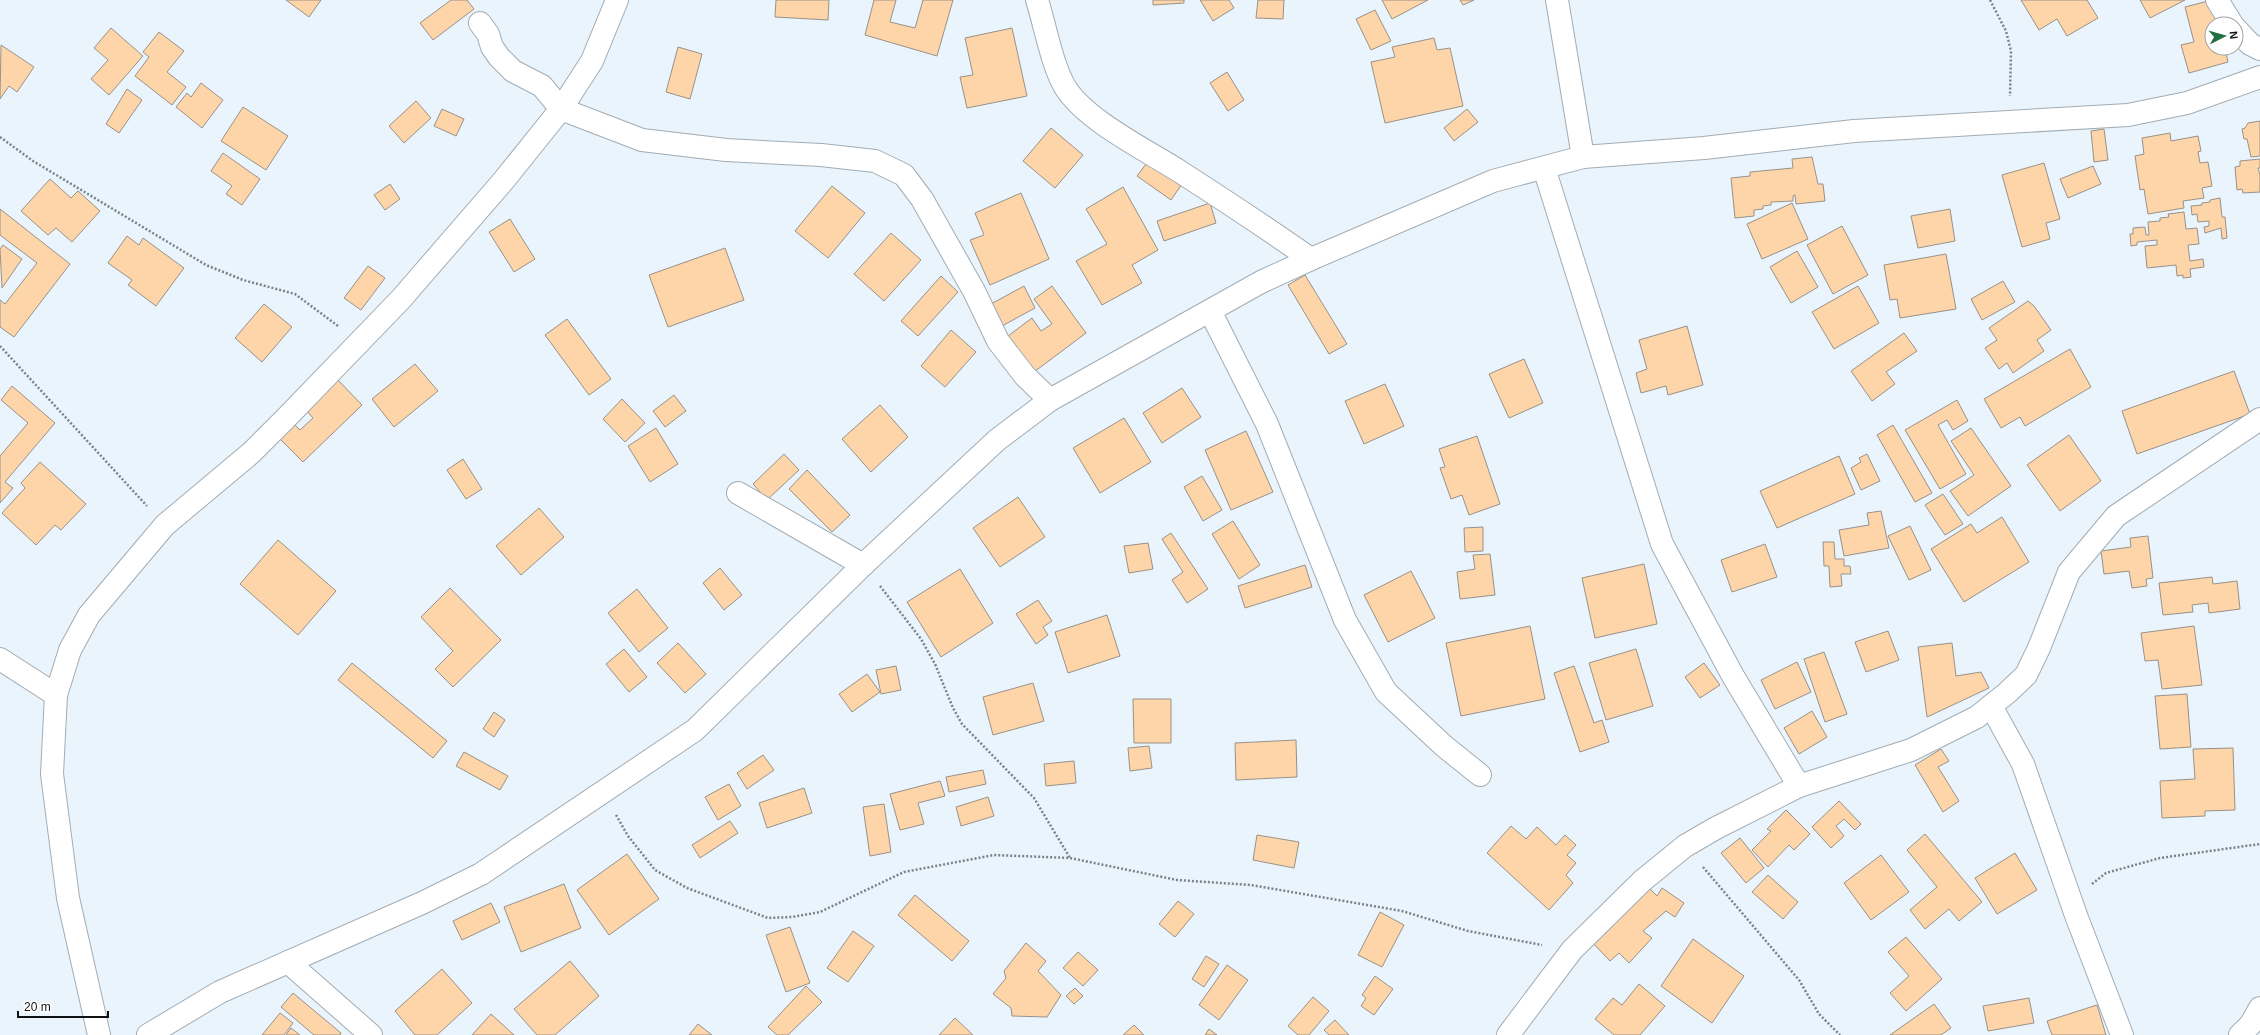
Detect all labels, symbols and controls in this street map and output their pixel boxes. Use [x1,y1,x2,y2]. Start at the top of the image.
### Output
north arrow [2204,16,2244,56]
text: N [2228,30,2240,40]
scale bar [18,993,108,1019]
text: 20 m [24,1000,51,1014]

